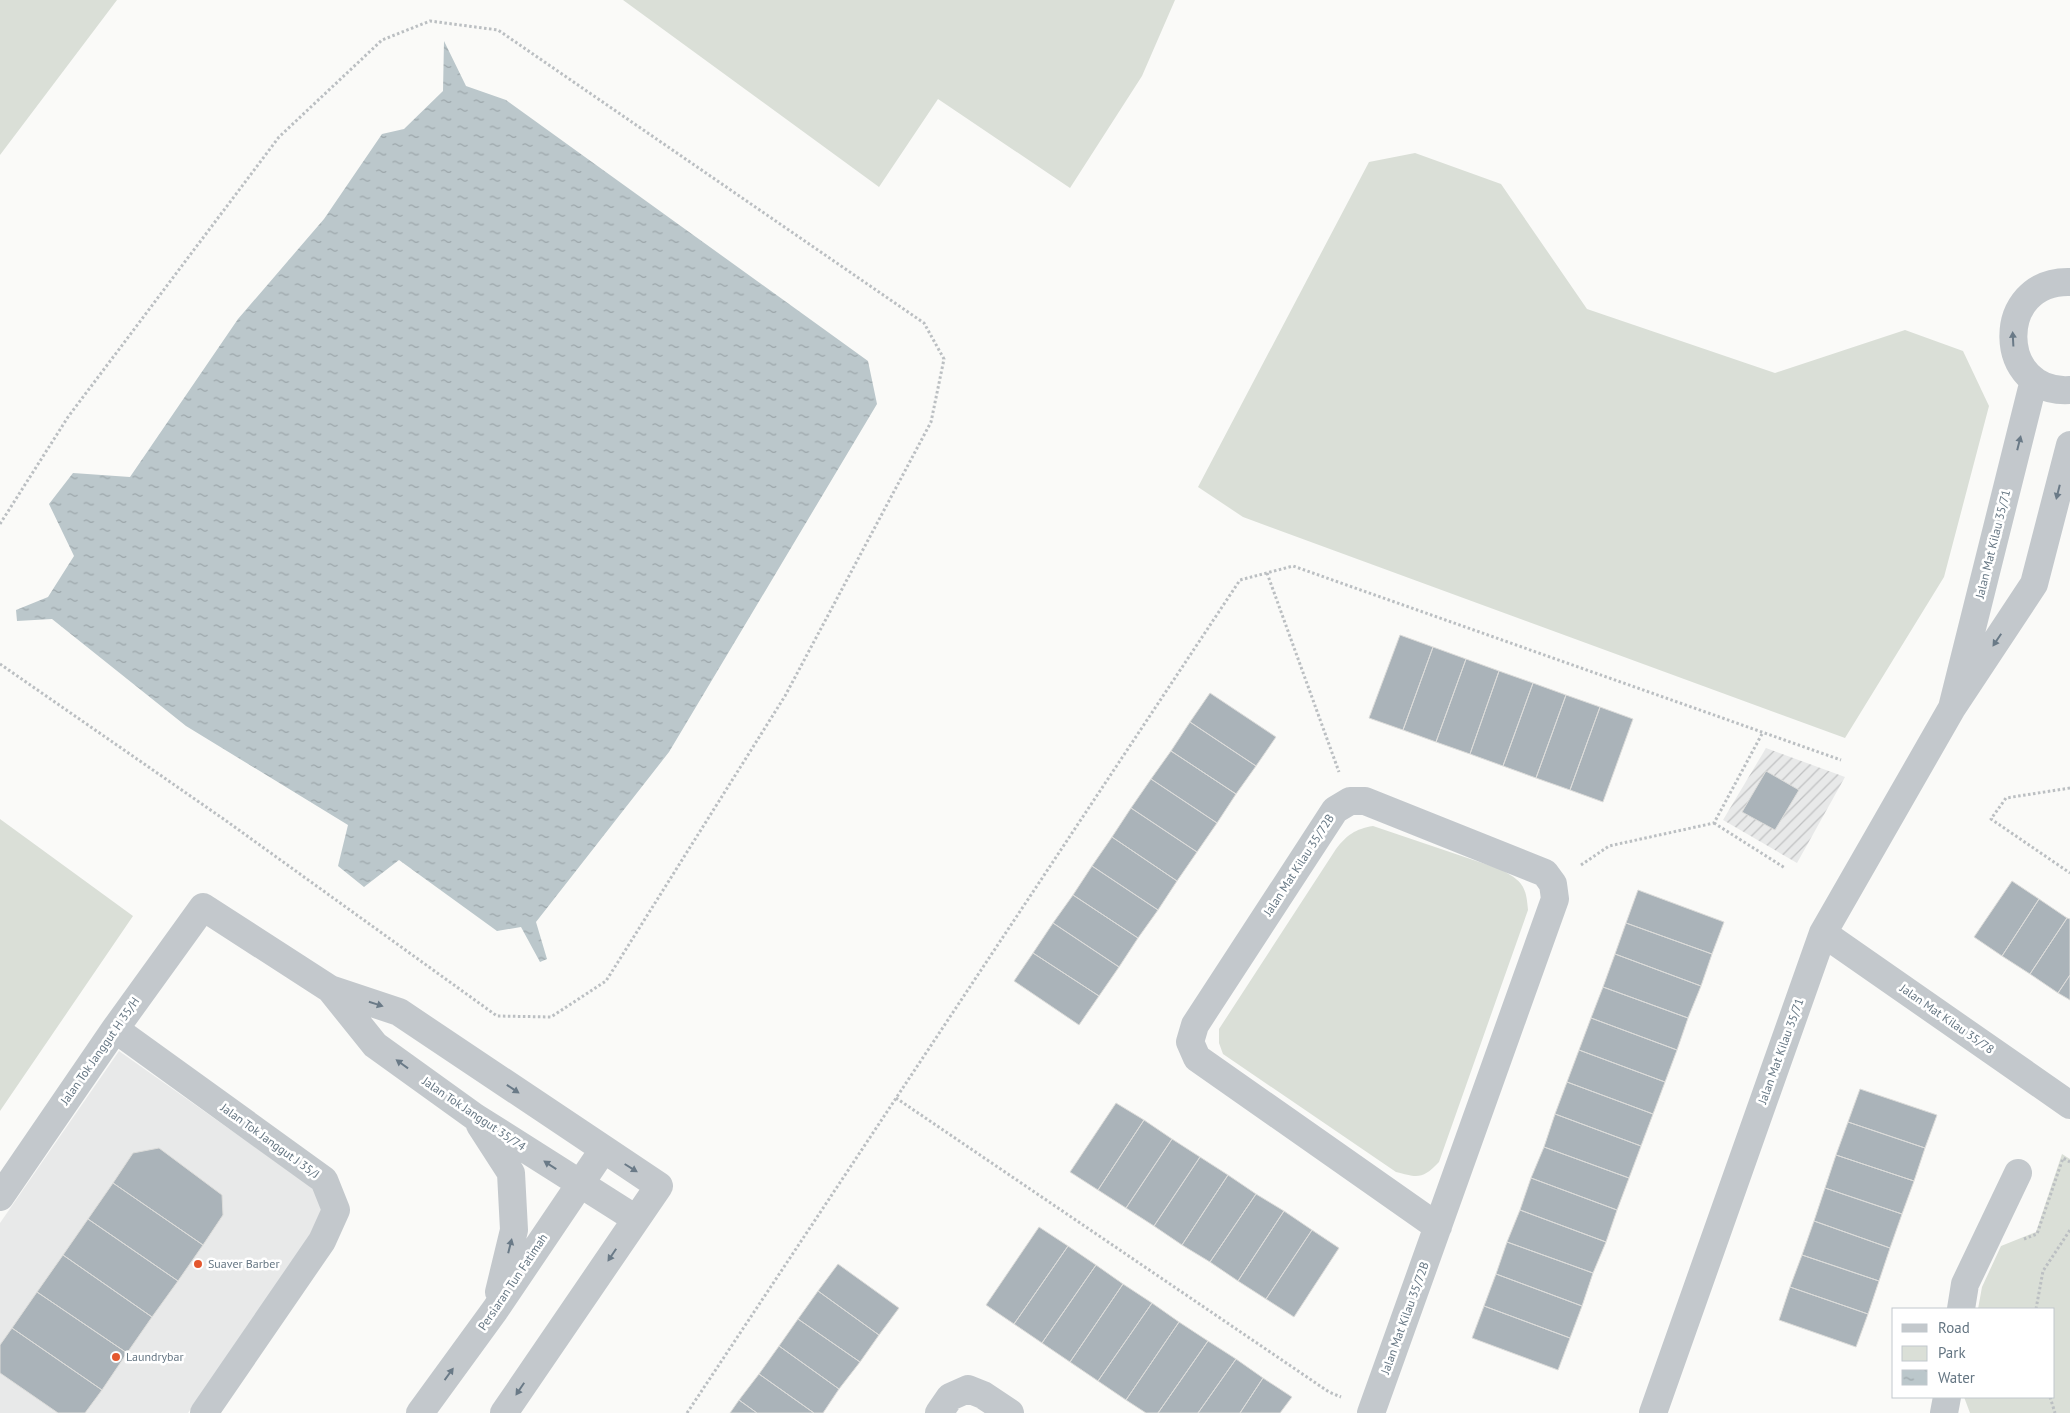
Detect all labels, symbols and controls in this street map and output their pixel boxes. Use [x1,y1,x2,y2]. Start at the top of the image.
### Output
one-way arrow [2008,330,2016,346]
one-way arrow [2015,435,2023,450]
one-way arrow [2054,485,2062,500]
street label: Jalan Mat Kilau 35/71 [1972,488,2013,601]
one-way arrow [1992,633,2002,647]
street label: Jalan Mat Kilau 35/72B [1259,811,1337,919]
street label: Jalan Mat Kilau 35/78 [1897,980,1997,1057]
street label: Jalan Tok Janggut H 35/H [56,994,142,1108]
street label: Jalan Mat Kilau 35/71 [1754,996,1807,1107]
one-way arrow [369,1000,384,1008]
one-way arrow [395,1059,408,1069]
street label: Jalan Tok Janggut 35/74 [419,1073,529,1154]
one-way arrow [507,1084,520,1094]
street label: Jalan Tok Janggut J 35/J [217,1099,323,1182]
one-way arrow [544,1160,557,1170]
one-way arrow [624,1163,637,1173]
street label: Persiaran Tun Fatimah [475,1231,551,1333]
one-way arrow [507,1238,515,1253]
one-way arrow [607,1248,616,1262]
place label: Suaver Barber [208,1256,280,1271]
marker: Suaver Barber [192,1258,204,1270]
street label: Jalan Mat Kilau 35/72B [1377,1260,1432,1377]
legend [1892,1308,2055,1398]
text: Road [1938,1318,1970,1337]
text: Park [1938,1343,1966,1362]
place label: Laundrybar [126,1349,184,1364]
marker: Laundrybar [110,1351,122,1363]
one-way arrow [444,1367,454,1380]
text: Water [1938,1368,1975,1387]
one-way arrow [515,1383,525,1396]

